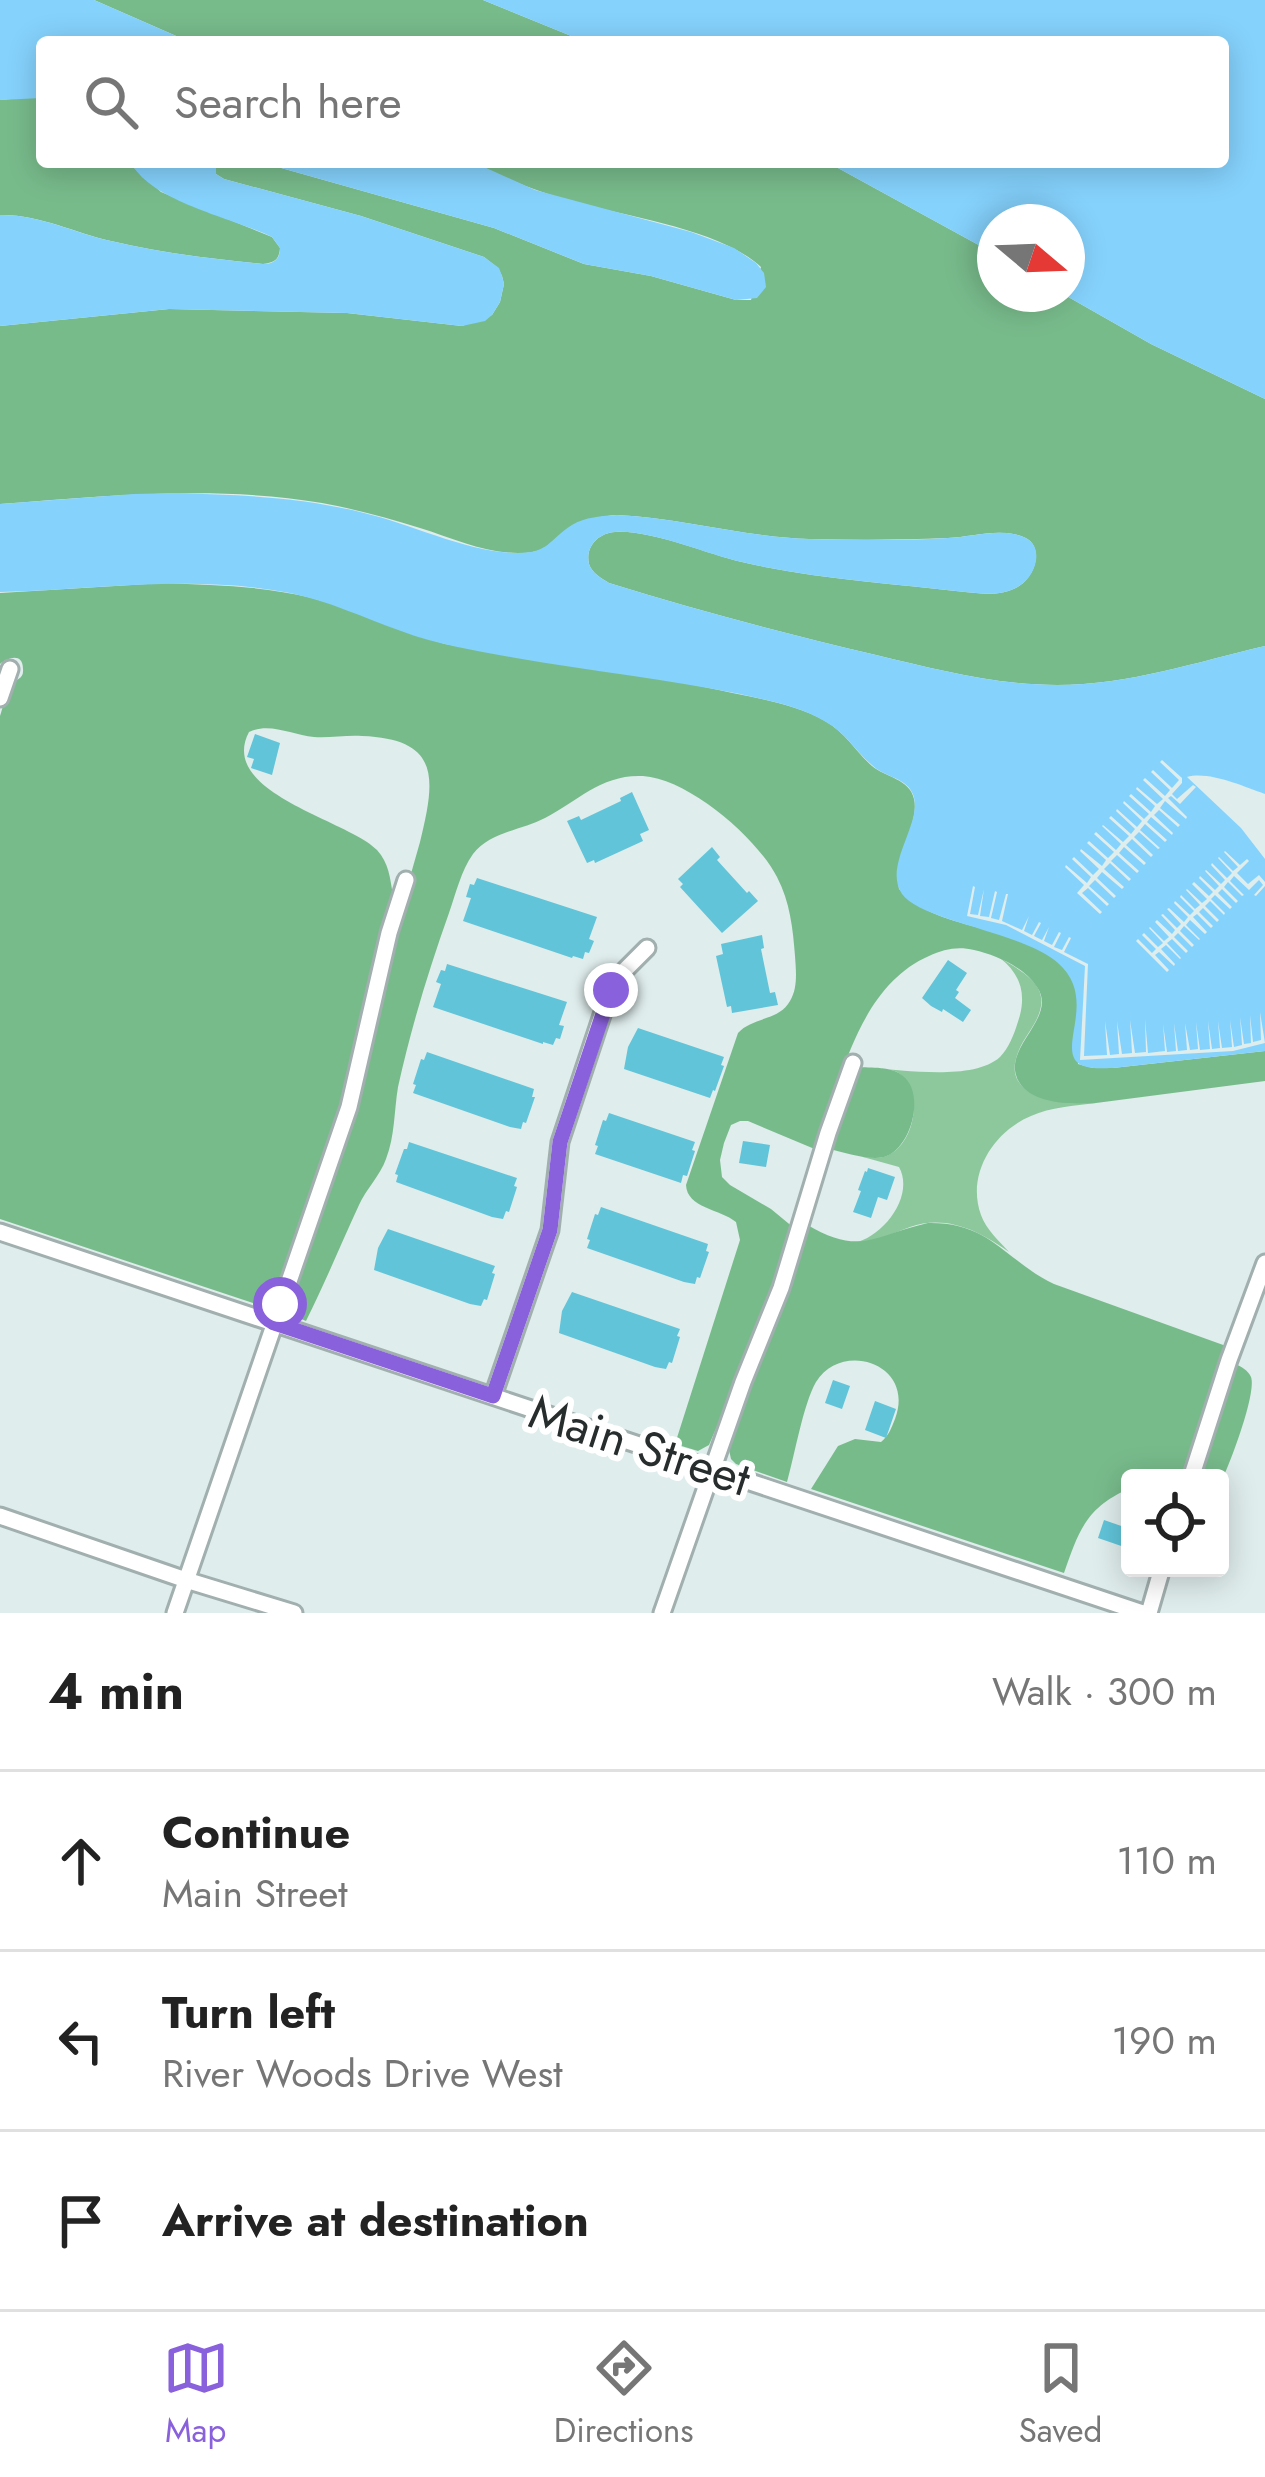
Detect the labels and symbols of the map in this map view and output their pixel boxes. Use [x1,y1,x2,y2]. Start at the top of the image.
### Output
north arrow [977,204,1085,312]
route end [584,963,638,1017]
route start [253,1277,307,1331]
street label: Main Street [520,1377,760,1514]

